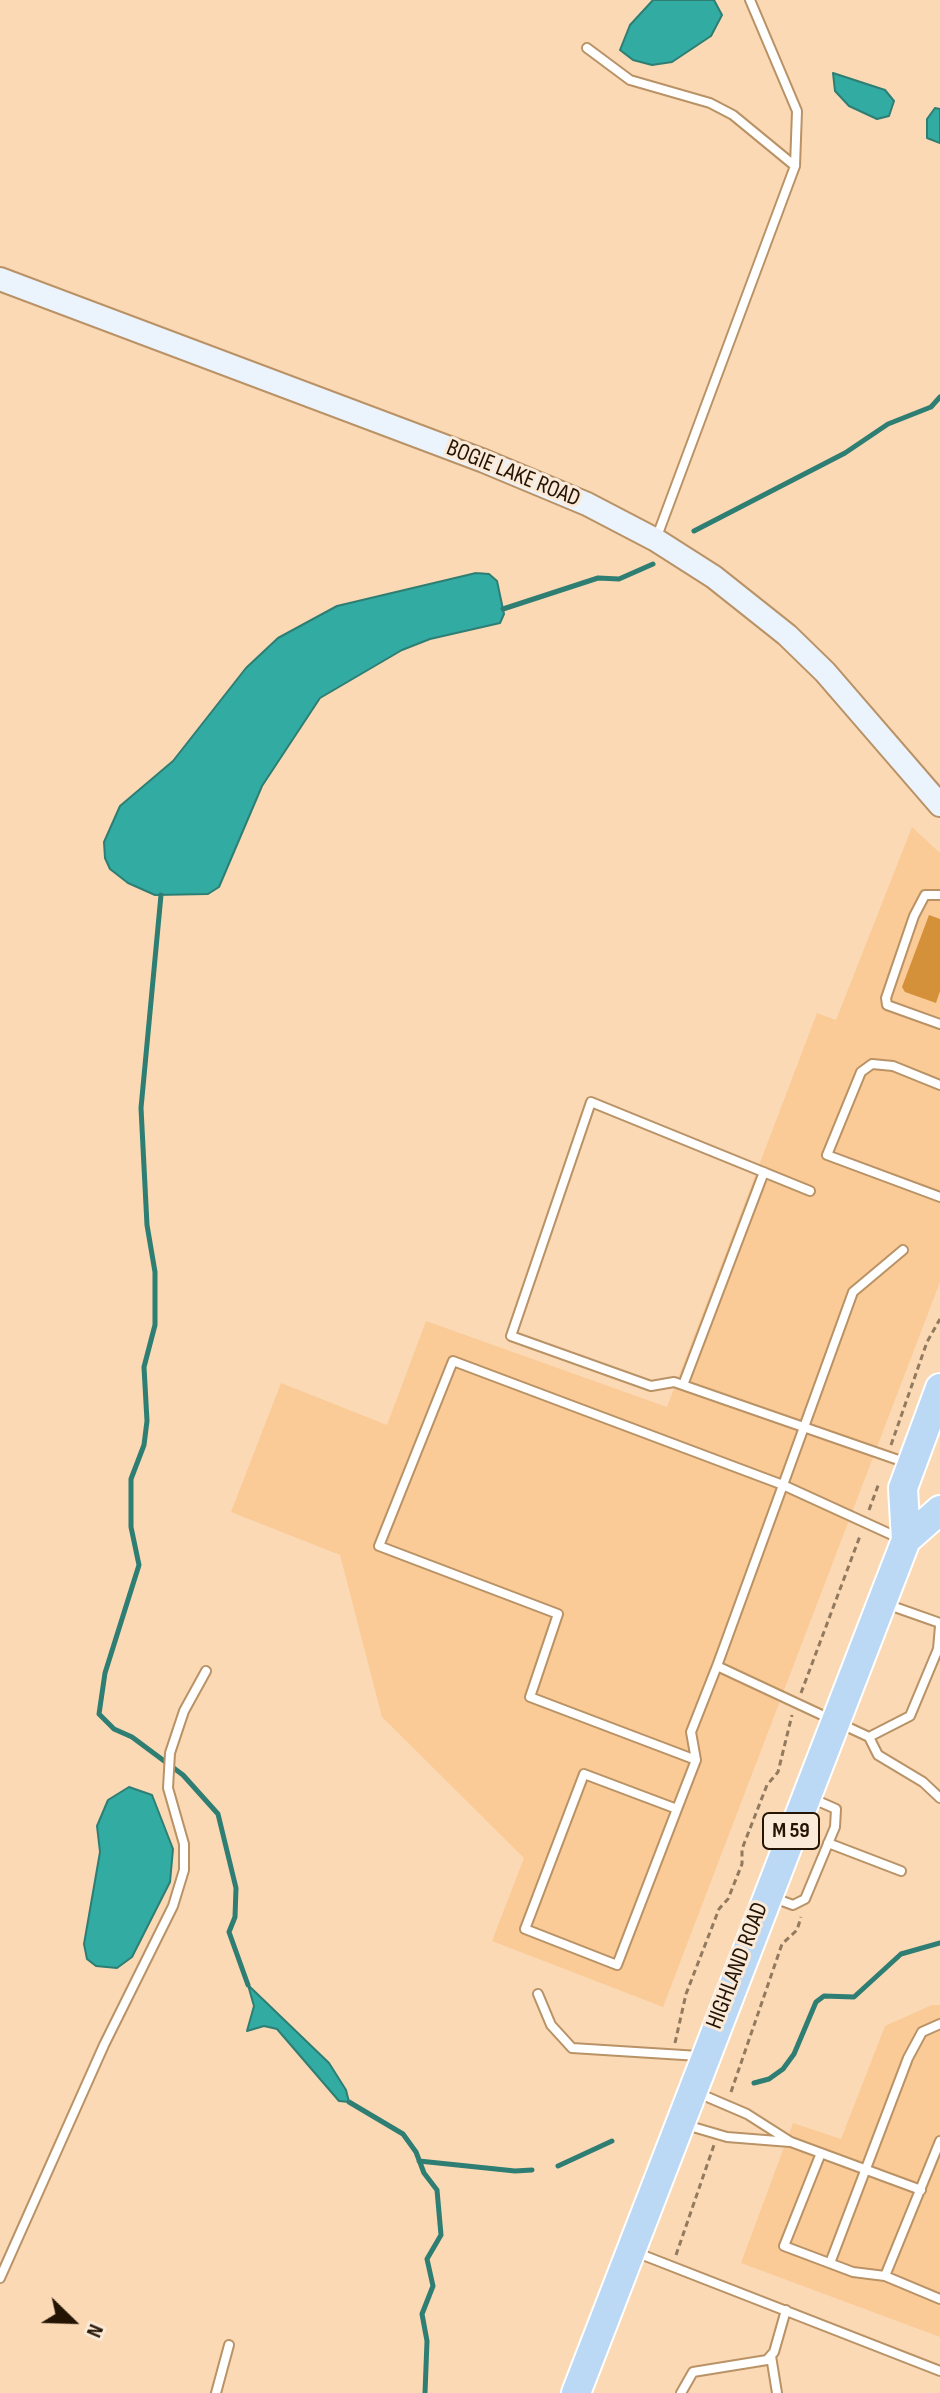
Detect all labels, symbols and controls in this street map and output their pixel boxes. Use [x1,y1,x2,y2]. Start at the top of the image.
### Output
street label: BOGIE LAKE ROAD [442,434,584,514]
road number: M 59 [763,1813,819,1849]
street label: HIGHLAND ROAD [701,1899,775,2033]
north arrow [32,2281,112,2361]
text: N [80,2320,109,2341]

